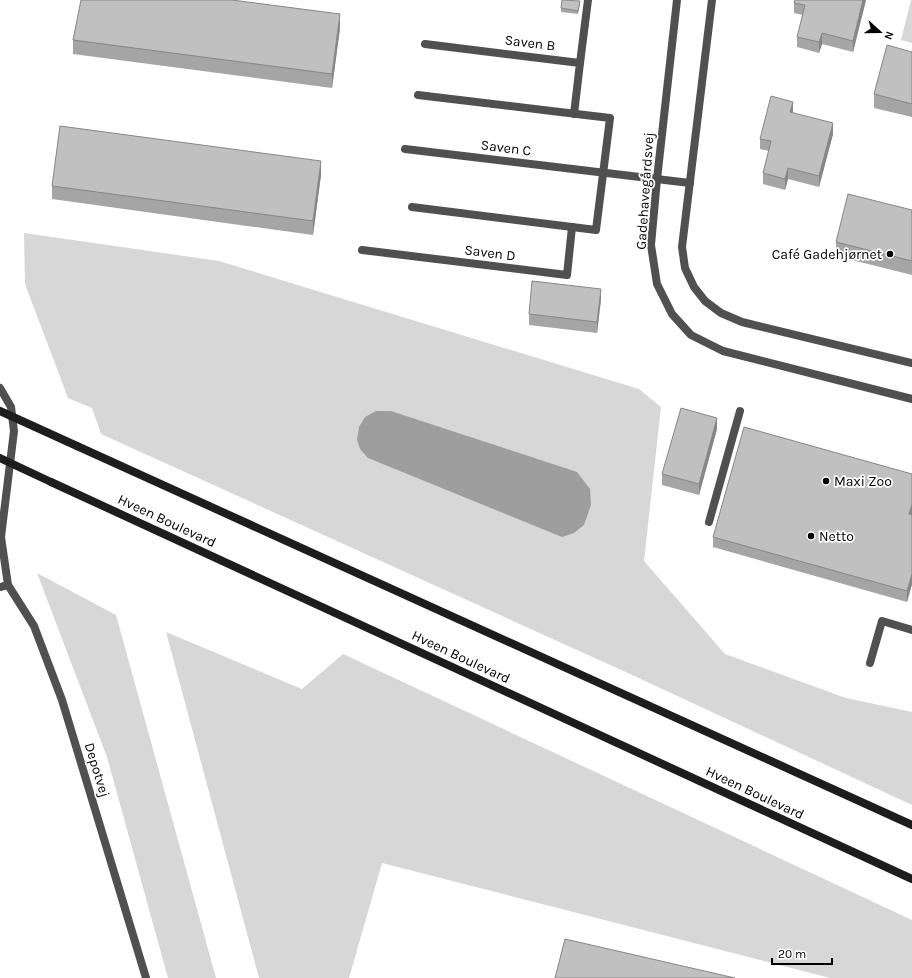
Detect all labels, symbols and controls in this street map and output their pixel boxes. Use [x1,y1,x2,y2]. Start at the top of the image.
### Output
north arrow [860,12,900,52]
text: N [881,29,896,41]
street label: Saven B [504,31,556,55]
street label: Gadehavegårdsvej [632,132,658,250]
street label: Saven C [480,136,532,160]
street label: Saven D [463,241,517,265]
place label: Café Gadehjørnet [772,246,882,263]
marker: Café Gadehjørnet [885,249,895,259]
place label: Maxi Zoo [834,473,892,490]
marker: Maxi Zoo [821,476,831,486]
street label: Hveen Boulevard [115,491,219,551]
place label: Netto [819,528,854,545]
marker: Netto [806,531,816,541]
street label: Hveen Boulevard [409,627,513,687]
street label: Depotvej [81,741,113,799]
street label: Hveen Boulevard [703,763,807,823]
scale bar [772,940,832,966]
text: 20 m [778,947,806,961]

